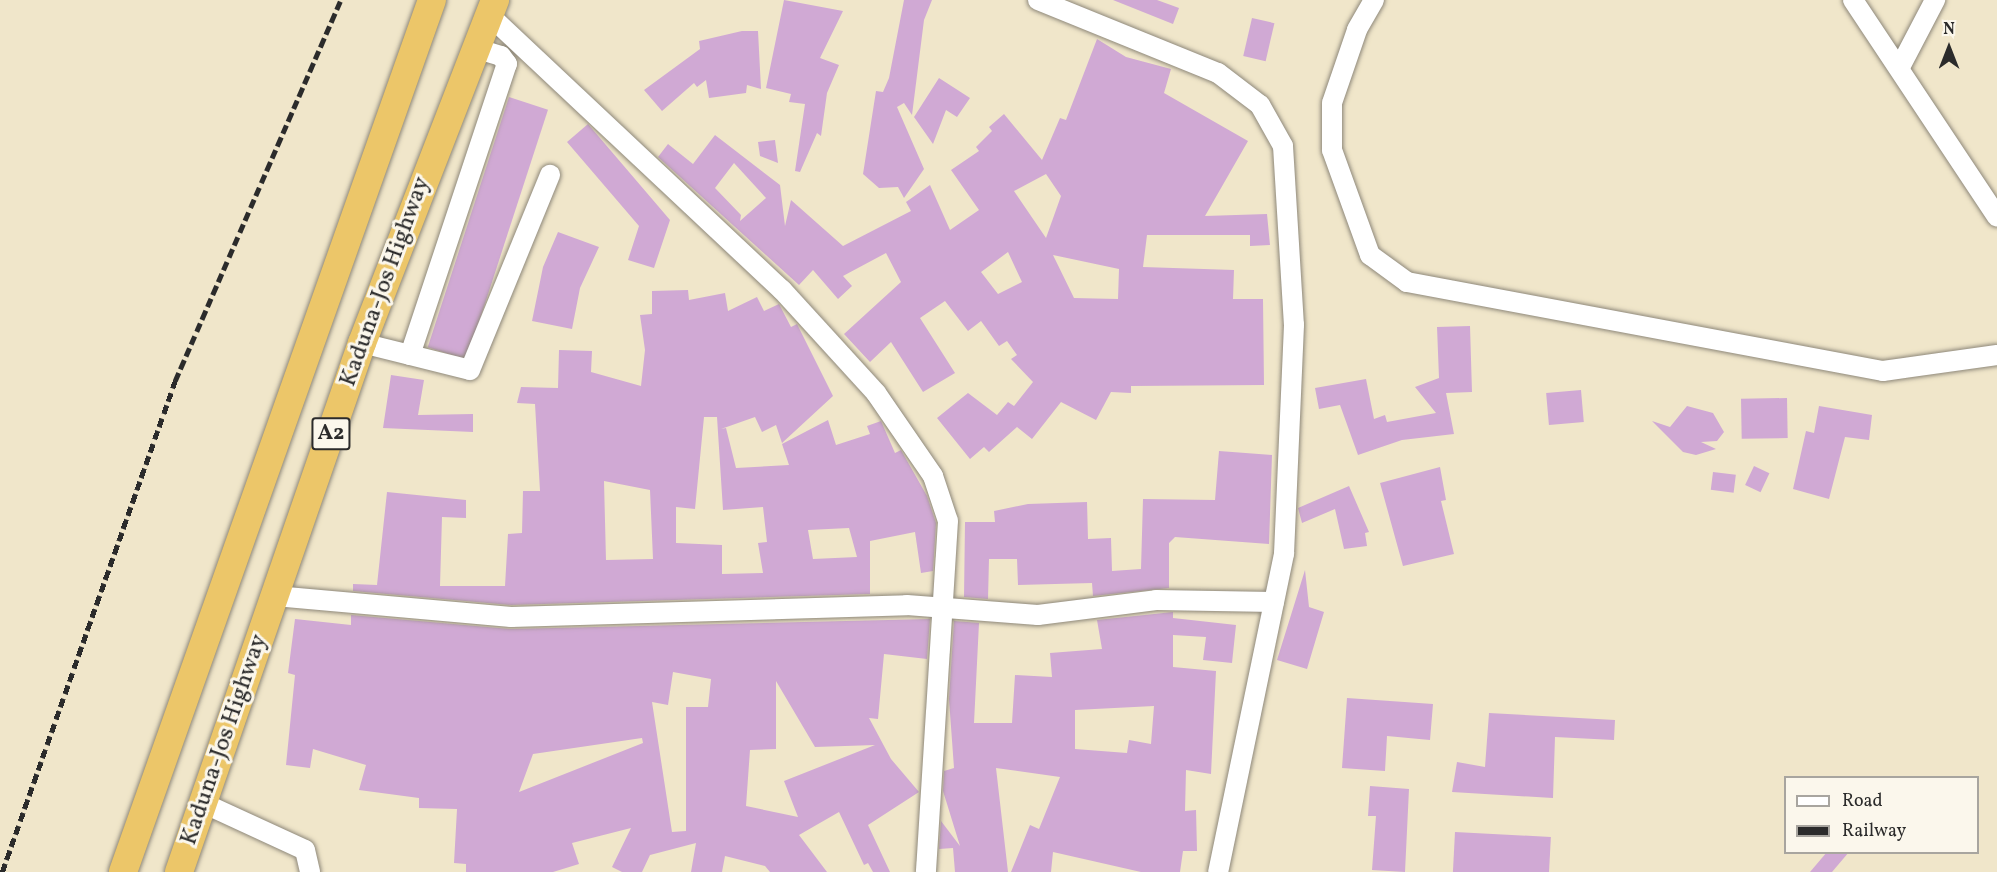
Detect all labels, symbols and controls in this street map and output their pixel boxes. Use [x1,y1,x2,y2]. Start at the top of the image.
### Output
north arrow [1919,18,1979,78]
text: N [1943,19,1955,41]
street label: Kaduna-Jos Highway [335,173,437,391]
road number: A2 [310,415,352,453]
street label: Kaduna-Jos Highway [175,631,275,849]
legend [1784,776,1979,854]
text: Road [1842,789,1883,814]
text: Railway [1842,819,1906,844]

